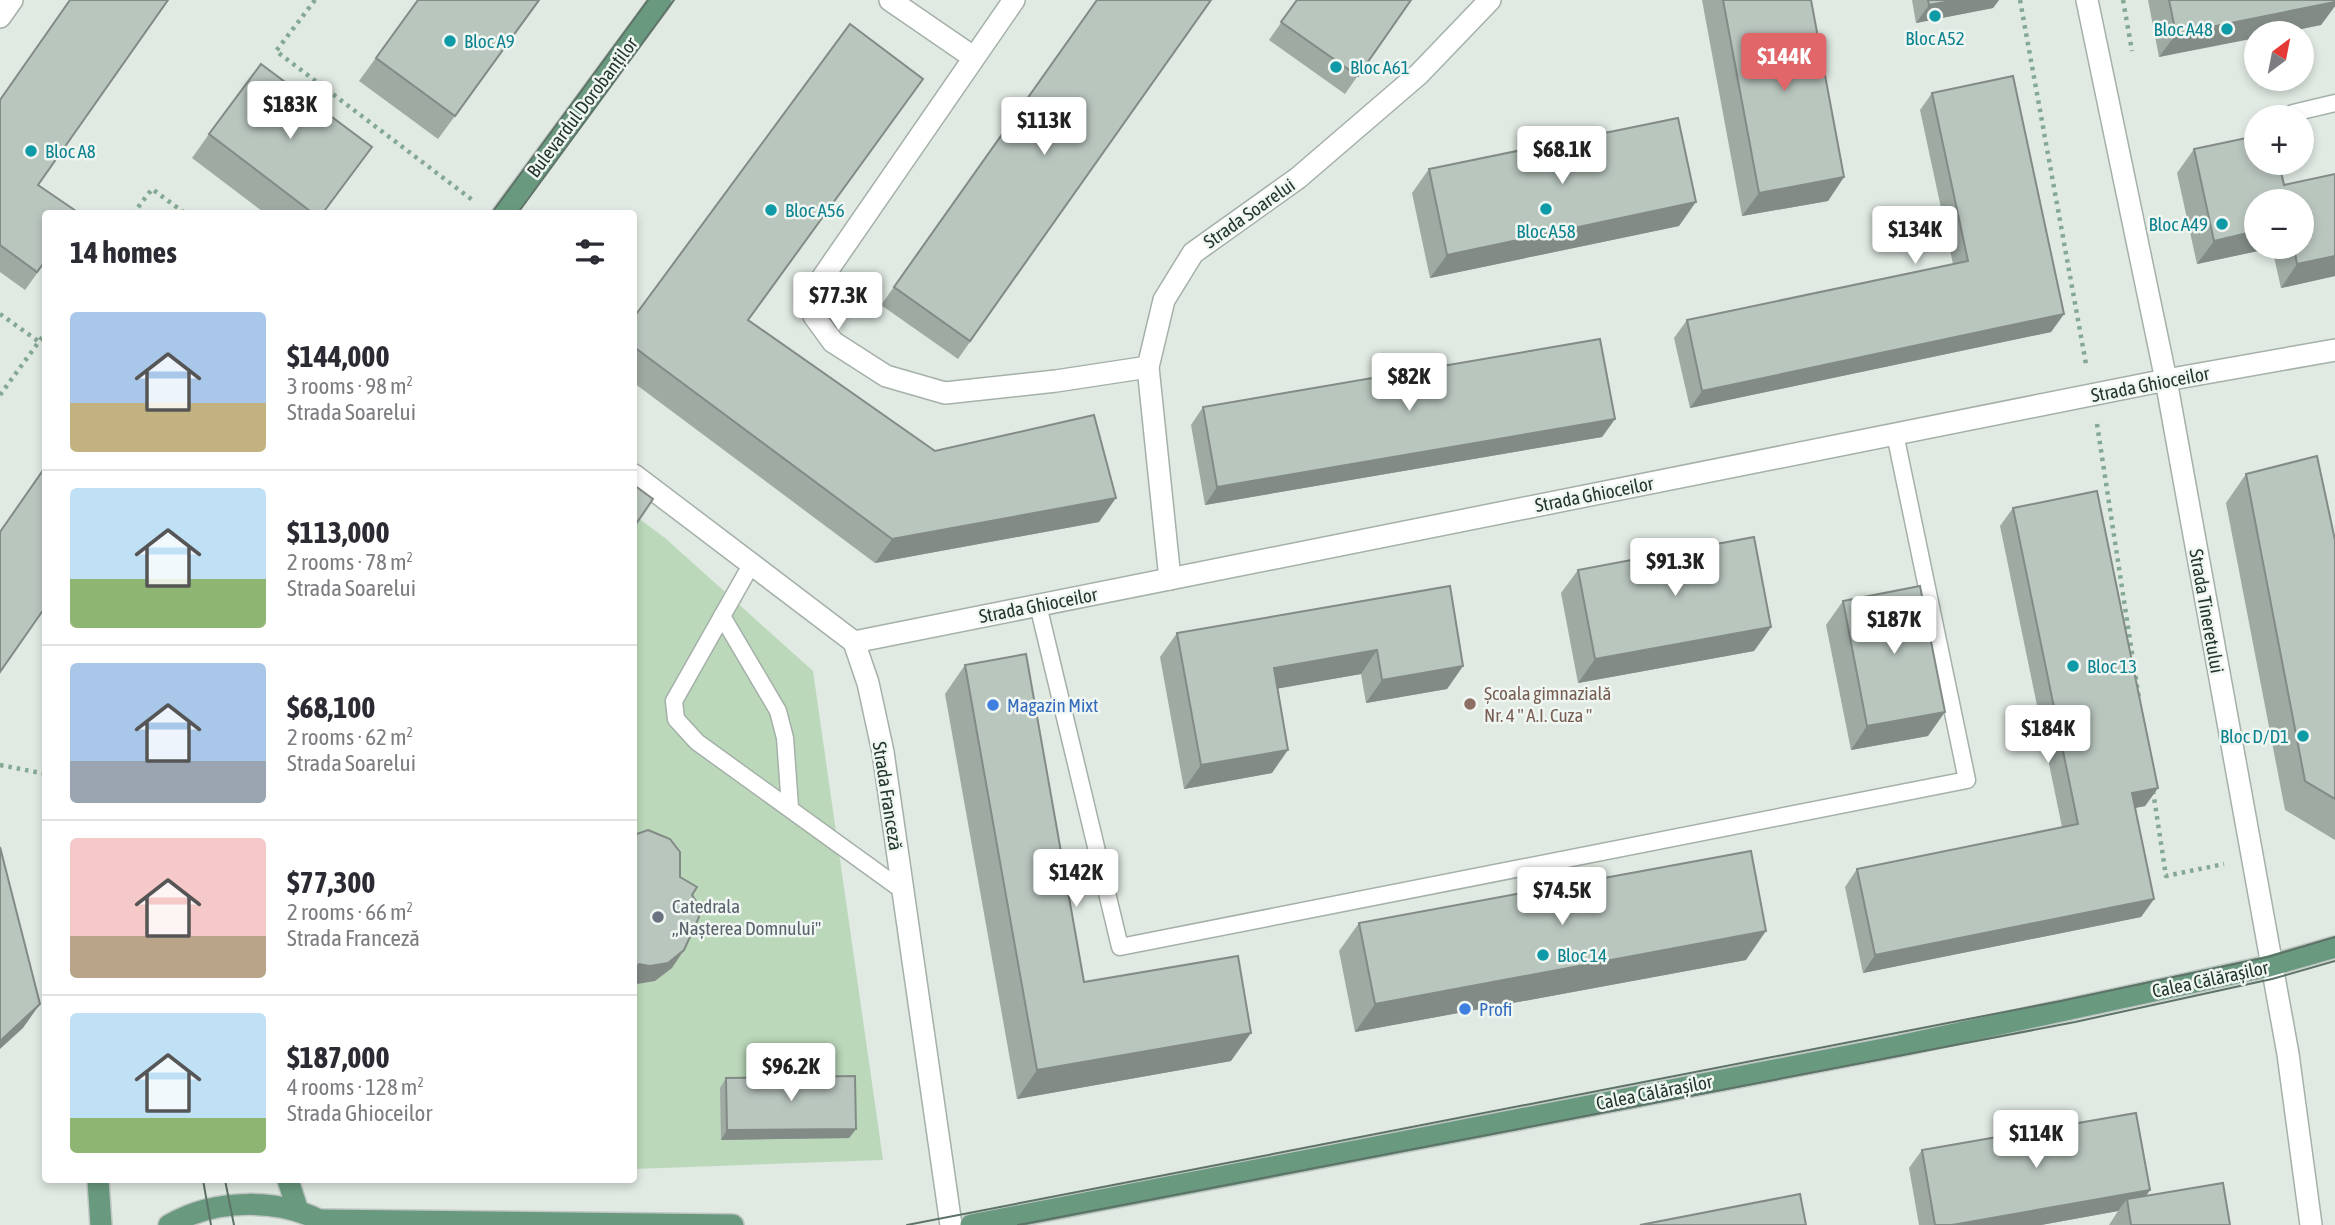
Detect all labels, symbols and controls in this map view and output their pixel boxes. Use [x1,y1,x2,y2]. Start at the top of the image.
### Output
marker: Bloc A52 [1927,8,1943,24]
place label: Bloc A48 [2153,18,2213,40]
marker: Bloc A48 [2219,21,2235,37]
north arrow [2244,21,2314,91]
map controls [2244,21,2314,259]
place label: Bloc A52 [1905,27,1965,49]
place label: Bloc A9 [464,30,515,52]
street label: Bulevardul Dorobanților [522,32,642,181]
marker: Bloc A9 [442,33,458,49]
pin: $144K [1735,34,1833,93]
text: $144K [1757,43,1811,69]
place label: Bloc A61 [1350,56,1410,78]
marker: Bloc A61 [1328,59,1344,75]
pin: $183K [241,82,339,141]
text: $183K [263,91,317,117]
pin: $113K [995,97,1093,157]
button: + [2244,105,2314,175]
text: $113K [1017,107,1071,133]
pin: $68.1K [1505,127,1619,186]
text: $68.1K [1533,136,1591,162]
place label: Bloc A8 [45,140,96,162]
marker: Bloc A8 [23,143,39,159]
street label: Strada Soarelui [1199,173,1299,253]
button: − [2244,189,2314,259]
place label: Bloc A56 [785,199,845,221]
marker: Bloc A58 [1538,201,1554,217]
marker: Bloc A56 [763,202,779,218]
pin: $134K [1866,206,1964,266]
place label: Bloc A49 [2148,213,2208,235]
text: $134K [1888,216,1942,242]
marker: Bloc A49 [2214,216,2230,232]
place label: Bloc A58 [1516,220,1576,242]
icon: filters [571,233,609,271]
text: 14 homes [70,235,177,269]
pin: $77.3K [781,272,895,332]
text: $77.3K [809,282,867,308]
text: $144,000 [287,339,390,373]
icon: home [126,340,210,424]
pin: $82K [1368,354,1450,413]
street label: Strada Ghioceilor [2089,362,2211,406]
text: $82K [1388,363,1430,389]
text: 3 rooms · 98 m² [287,373,413,399]
text: Strada Soarelui [287,399,416,425]
street label: Strada Ghioceilor [1533,472,1655,516]
text: $113,000 [287,515,390,549]
icon: home [126,516,210,600]
pin: $91.3K [1618,538,1732,598]
street label: Strada Tineretului [2185,547,2229,675]
text: $91.3K [1646,548,1704,574]
text: 2 rooms · 78 m² [287,549,413,575]
text: Strada Soarelui [287,575,416,601]
street label: Strada Ghioceilor [977,583,1099,627]
pin: $187K [1845,596,1943,656]
text: $187K [1867,606,1921,632]
place label: Bloc 13 [2087,655,2137,677]
marker: Bloc 13 [2065,658,2081,674]
place label: Școala gimnazială Nr. 4 " A.I. Cuza " [1484,682,1611,726]
text: $68,100 [287,690,375,724]
icon: home [126,691,210,775]
place label: Magazin Mixt [1007,694,1098,716]
marker: Școala gimnazială Nr. 4 " A.I. Cuza " [1462,696,1478,712]
marker: Magazin Mixt [985,697,1001,713]
pin: $184K [1999,706,2097,765]
text: $184K [2021,715,2075,741]
text: 2 rooms · 62 m² [287,724,413,750]
place label: Bloc D/D1 [2220,725,2289,747]
marker: Bloc D/D1 [2295,728,2311,744]
street label: Strada Franceză [869,740,907,852]
text: Strada Soarelui [287,750,416,776]
pin: $142K [1027,850,1125,909]
text: $142K [1049,859,1103,885]
text: $77,300 [287,865,375,899]
icon: home [126,866,210,950]
pin: $74.5K [1505,867,1619,927]
text: $74.5K [1533,877,1591,903]
place label: Catedrala „Nașterea Domnului" [672,895,821,939]
text: 2 rooms · 66 m² [287,899,413,925]
marker: Catedrala „Nașterea Domnului" [650,909,666,925]
text: Strada Franceză [287,925,420,951]
place label: Bloc 14 [1557,944,1607,966]
marker: Bloc 14 [1535,947,1551,963]
street label: Calea Călărașilor [2150,956,2270,1002]
place label: Profi [1479,998,1512,1020]
marker: Profi [1457,1001,1473,1017]
text: $187,000 [287,1040,390,1074]
icon: home [126,1041,210,1125]
pin: $96.2K [734,1044,848,1103]
text: $96.2K [762,1053,820,1079]
street label: Calea Călărașilor [1594,1070,1714,1114]
text: 4 rooms · 128 m² [287,1074,424,1100]
text: Strada Ghioceilor [287,1100,432,1126]
pin: $114K [1987,1110,2085,1170]
text: $114K [2009,1120,2063,1146]

